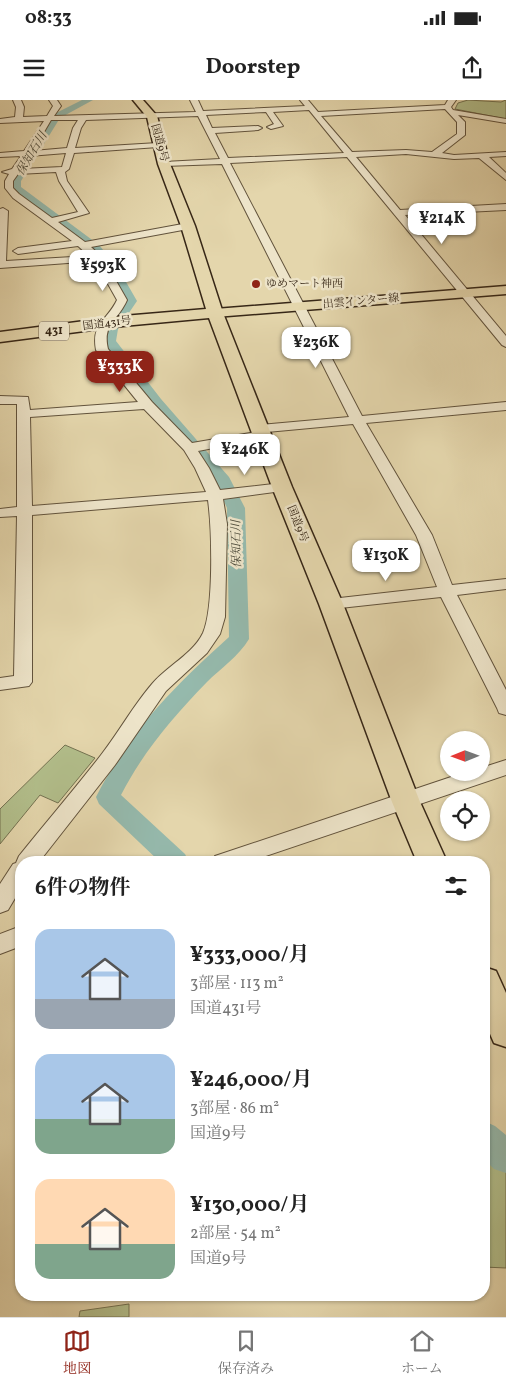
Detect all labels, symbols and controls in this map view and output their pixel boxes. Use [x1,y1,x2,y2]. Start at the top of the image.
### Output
text: 08:33 [25,5,72,31]
text: Doorstep [206,52,300,83]
icon: menu [20,54,48,82]
icon: share [458,54,486,82]
street label: 国道9号 [147,122,171,164]
water label: 保知石川 [13,128,52,179]
pin: ¥214K [407,202,477,245]
text: ¥214K [419,208,465,230]
pin: ¥593K [68,250,138,292]
text: ¥593K [80,255,126,277]
place label: ゆめマート神西 [266,277,343,292]
marker: ゆめマート神西 [250,278,262,290]
street label: 出雲インター線 [322,291,400,313]
street label: 国道431号 [82,314,132,334]
road number: 431 [39,322,69,340]
pin: ¥236K [281,326,351,369]
text: ¥236K [293,332,339,354]
pin: ¥333K [85,350,155,393]
text: ¥333K [97,356,143,378]
pin: ¥246K [210,434,280,476]
text: ¥246K [221,439,269,461]
street label: 国道9号 [283,503,311,545]
water label: 保知石川 [229,518,245,568]
pin: ¥130K [351,540,421,582]
text: ¥130K [363,545,409,567]
north arrow [440,731,490,781]
map controls [440,731,490,841]
button: locate [440,791,490,841]
icon: filters [442,872,470,900]
text: 6件の物件 [35,874,131,903]
text: ¥333,000/月 [190,941,310,970]
icon: home [75,949,135,1009]
text: 3部屋 · 113 m² [190,973,284,995]
text: 国道431号 [190,998,261,1020]
text: ¥246,000/月 [190,1066,312,1095]
icon: home [75,1074,135,1134]
text: 3部屋 · 86 m² [190,1098,279,1120]
text: 国道9号 [190,1123,246,1145]
text: ¥130,000/月 [190,1191,309,1220]
icon: home [75,1199,135,1259]
text: 2部屋 · 54 m² [190,1223,281,1245]
text: 国道9号 [190,1248,246,1270]
tab: 地図 [63,1327,91,1379]
tab: 保存済み [218,1327,274,1379]
tab: ホーム [401,1327,443,1379]

